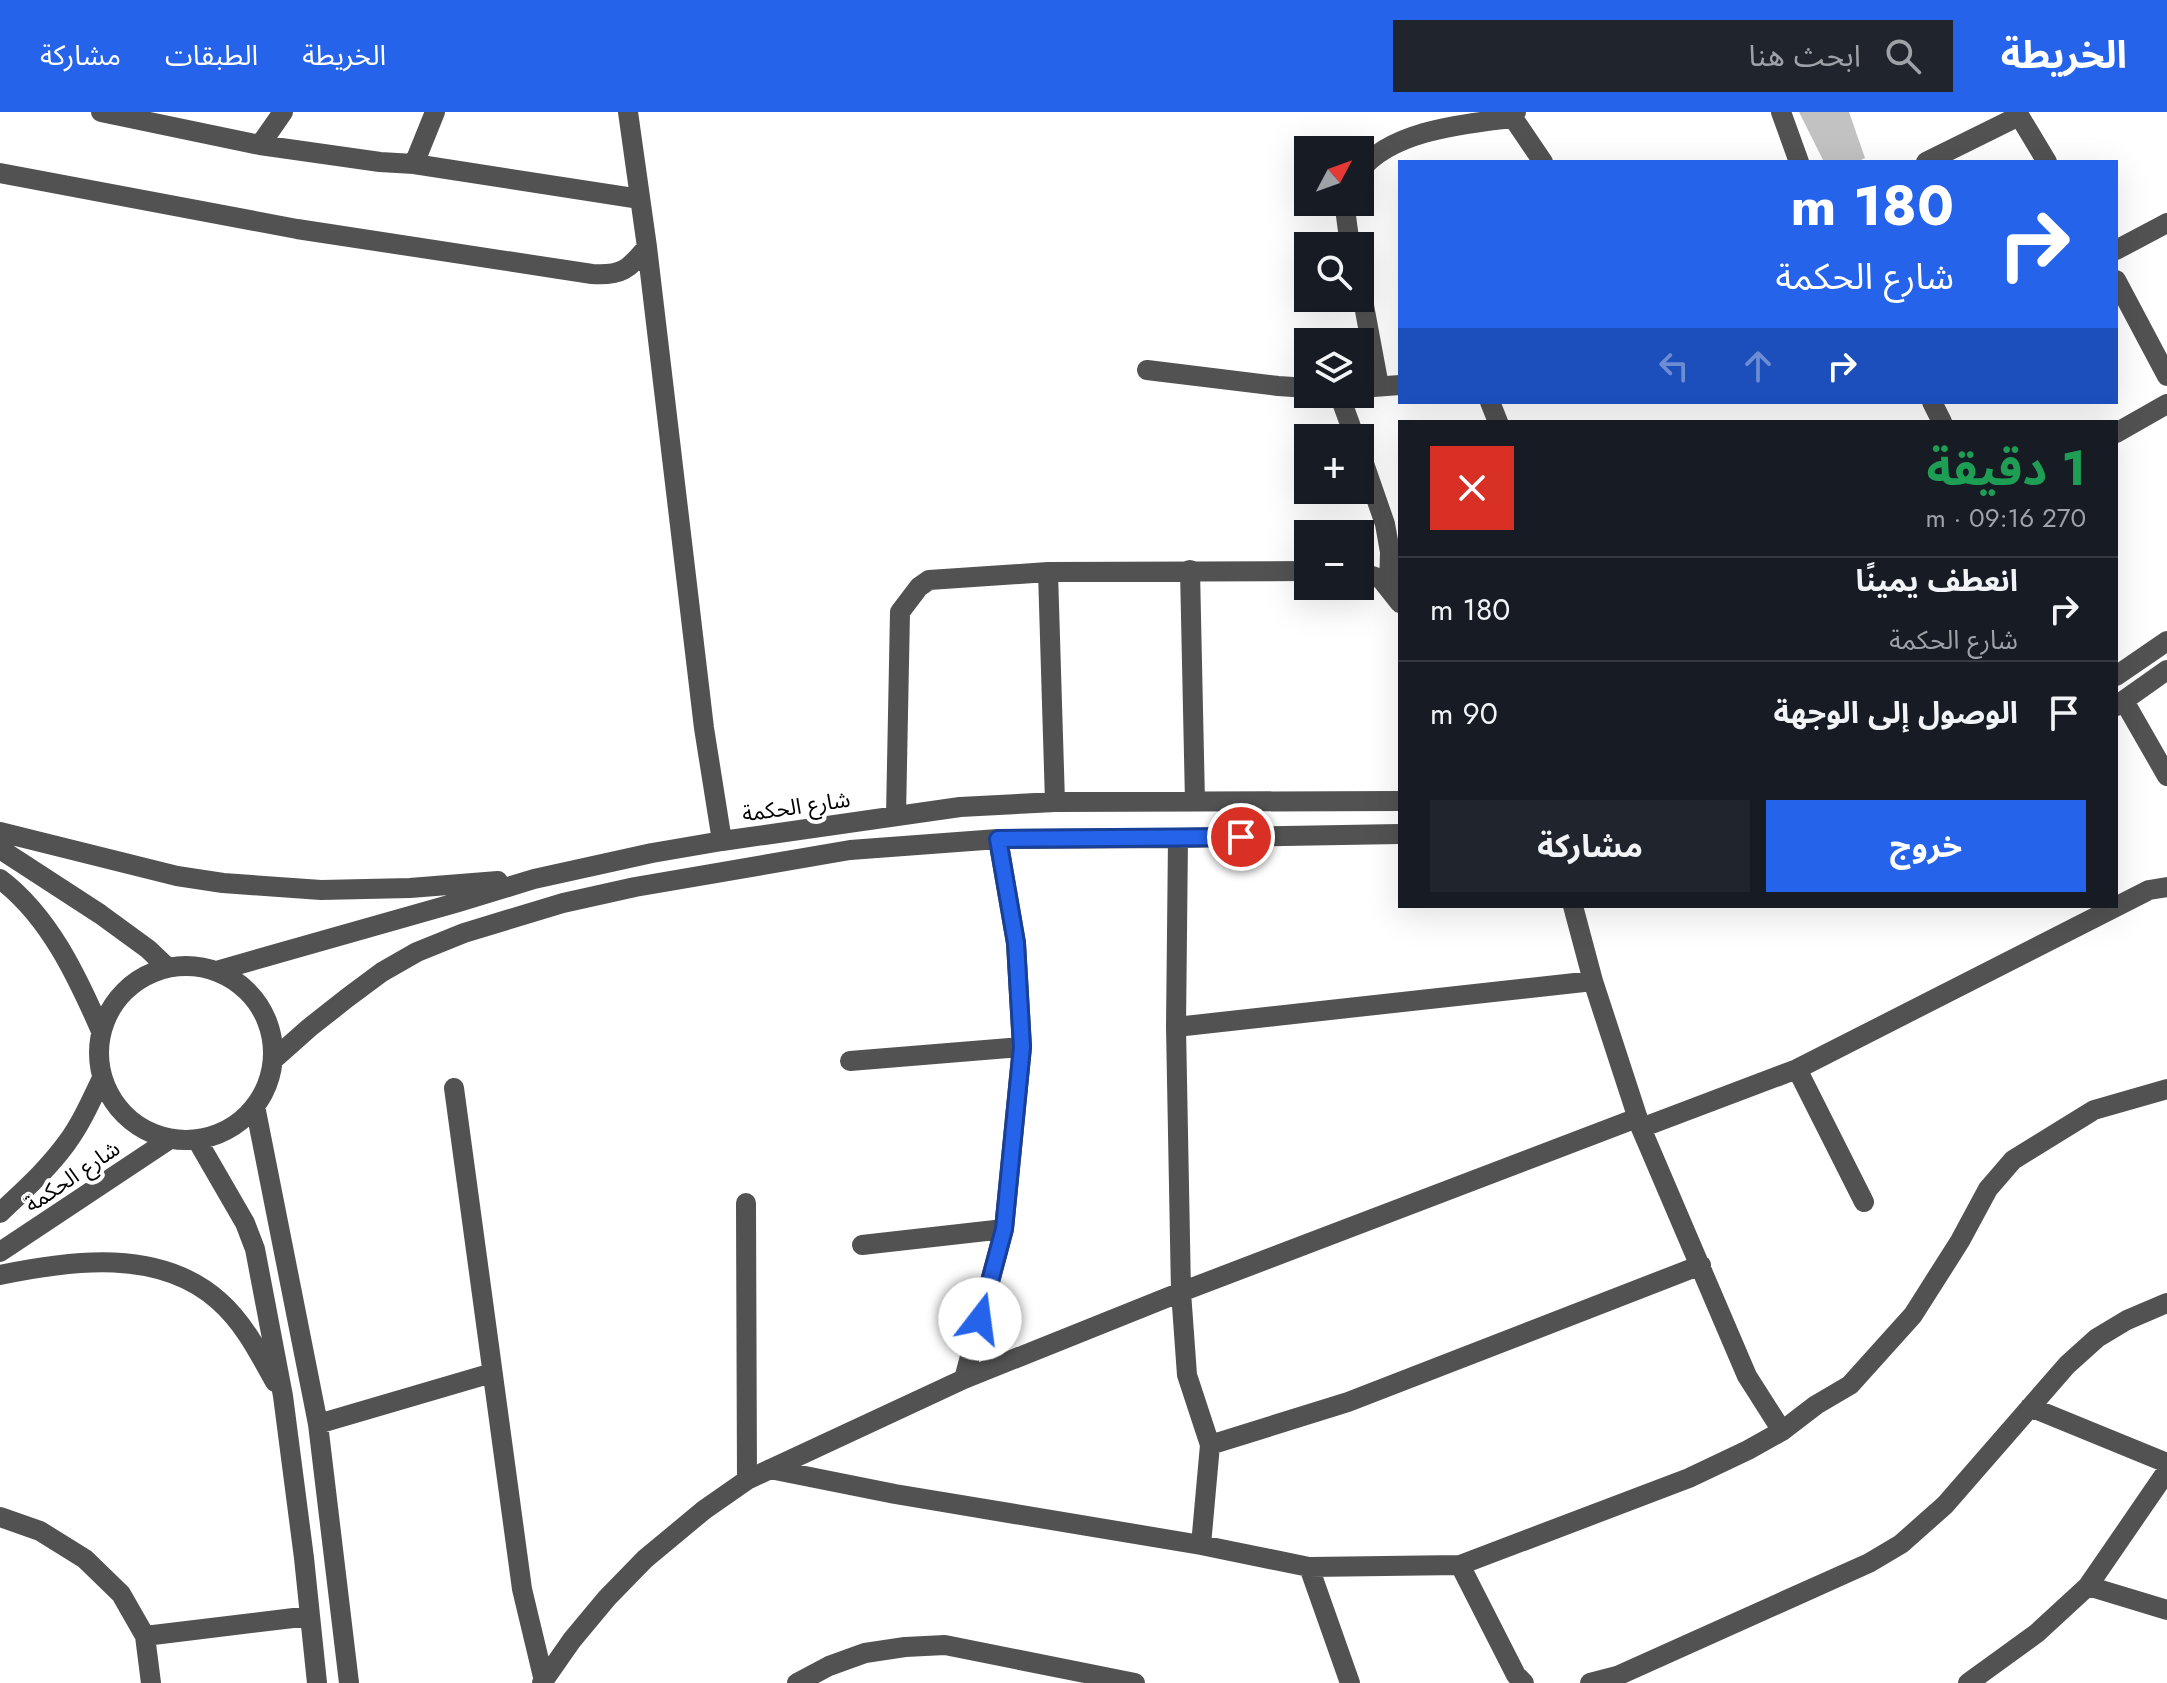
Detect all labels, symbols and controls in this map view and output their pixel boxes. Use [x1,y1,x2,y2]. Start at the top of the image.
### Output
search box [1393,20,1953,92]
text: الخريطة [2001,27,2127,82]
text: ابحث هنا [1748,34,1861,77]
icon: search [1881,34,1925,78]
text: مشاركة [40,35,121,76]
text: الطبقات [165,35,258,76]
text: الخريطة [302,35,386,76]
north arrow [1294,136,1374,216]
map controls [1294,136,1374,600]
text: 180 m [1791,165,1954,246]
icon: right [1982,192,2086,296]
button: search [1294,232,1374,312]
text: شارع الحكمة [1776,250,1954,302]
button: layers [1294,328,1374,408]
icon: left [1652,344,1696,388]
icon: ahead [1736,344,1780,388]
icon: right [1820,344,1864,388]
button: + [1294,424,1374,504]
text: 1 دقيقة [1926,434,2086,503]
button: close [1430,446,1514,530]
text: 270 m · 09:16 [1925,499,2086,537]
button: − [1294,520,1374,600]
text: انعطف يمينًا [1856,559,2018,602]
icon: right [2042,587,2086,631]
text: 180 m [1430,588,1510,631]
text: شارع الحكمة [1889,621,2018,659]
text: الوصول إلى الوجهة [1773,691,2018,734]
icon: arrive [2042,691,2086,735]
text: 90 m [1430,692,1498,735]
street label: شارع الحكمة [740,783,852,830]
button: مشاركة [1430,800,1750,892]
button: خروج [1766,800,2086,892]
pin [1207,803,1275,871]
icon: arrive [1219,815,1263,859]
street label: شارع الحكمة [18,1132,127,1221]
position arrow [938,1277,1022,1361]

